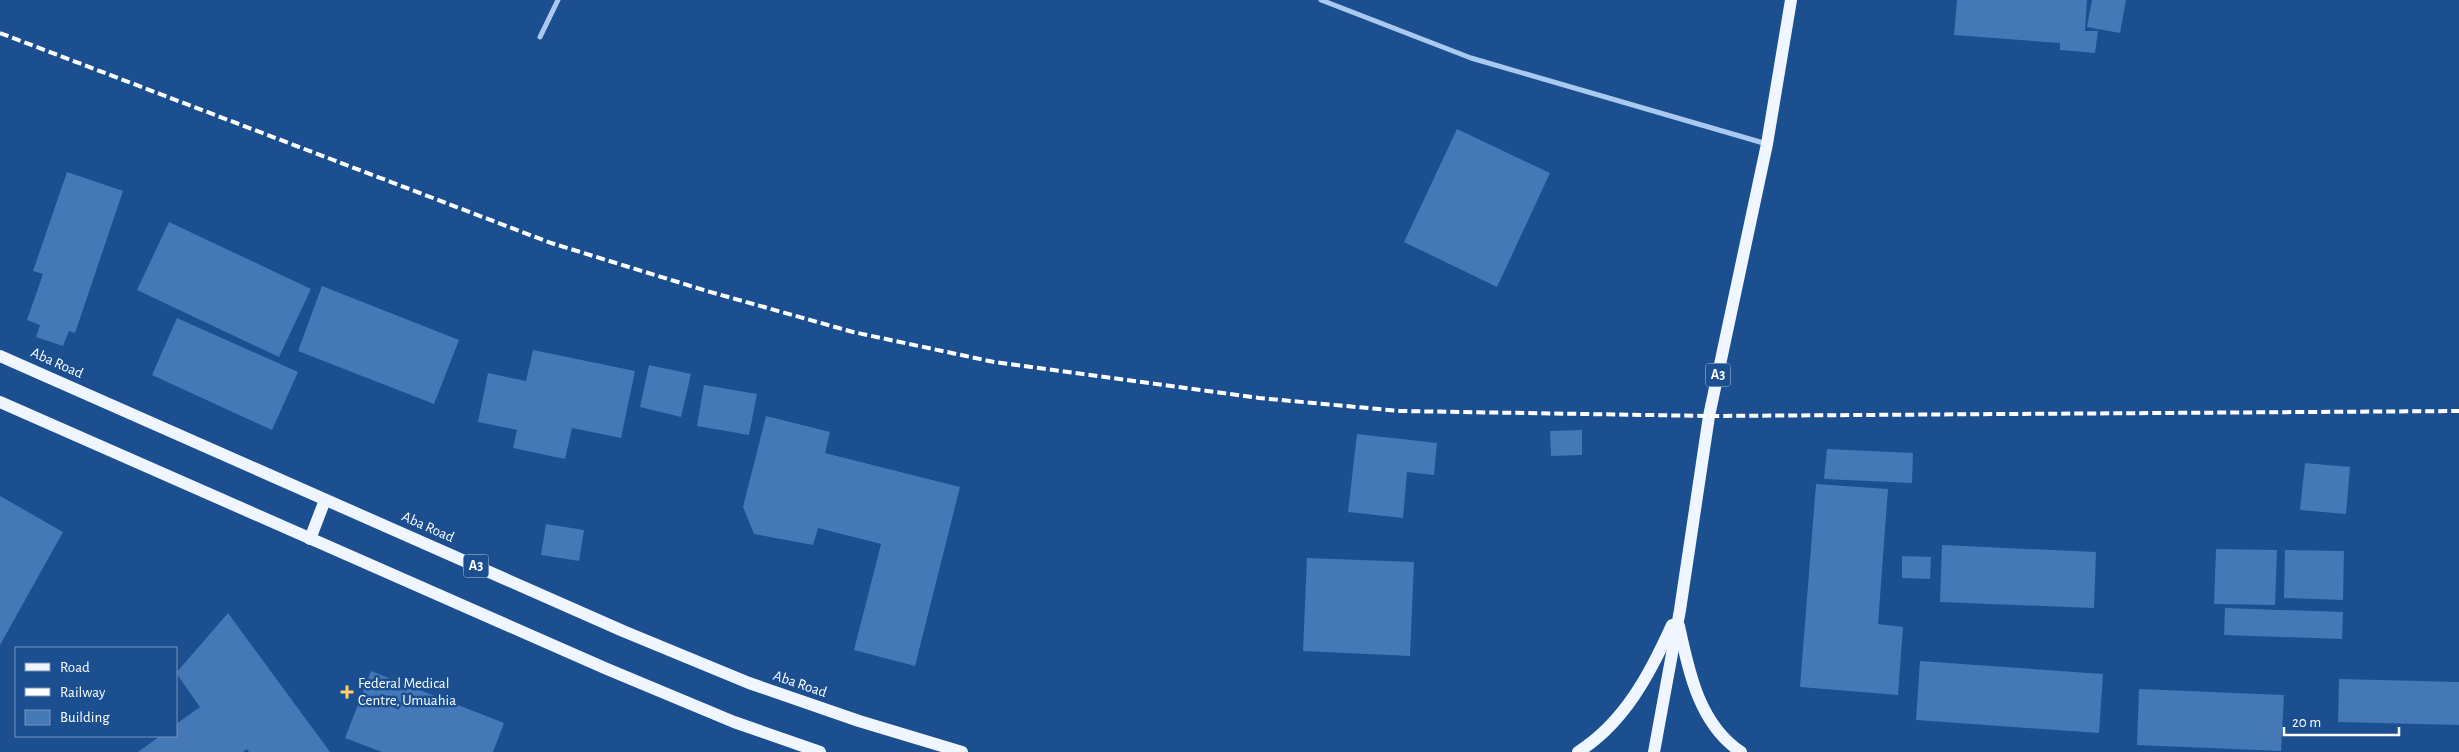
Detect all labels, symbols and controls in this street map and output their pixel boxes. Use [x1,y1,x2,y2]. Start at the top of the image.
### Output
street label: Aba Road [29,345,86,381]
road number: A3 [1706,364,1730,386]
street label: Aba Road [400,509,457,545]
road number: A3 [464,554,488,578]
legend [15,647,178,737]
text: Road [60,660,90,675]
street label: Aba Road [771,668,829,700]
place label: Federal Medical Centre, Umuahia [358,676,456,708]
text: Railway [60,685,106,700]
marker: Federal Medical Centre, Umuahia [340,685,354,699]
scale bar [2284,704,2399,736]
text: Building [60,710,110,725]
text: 20 m [2292,715,2321,730]

